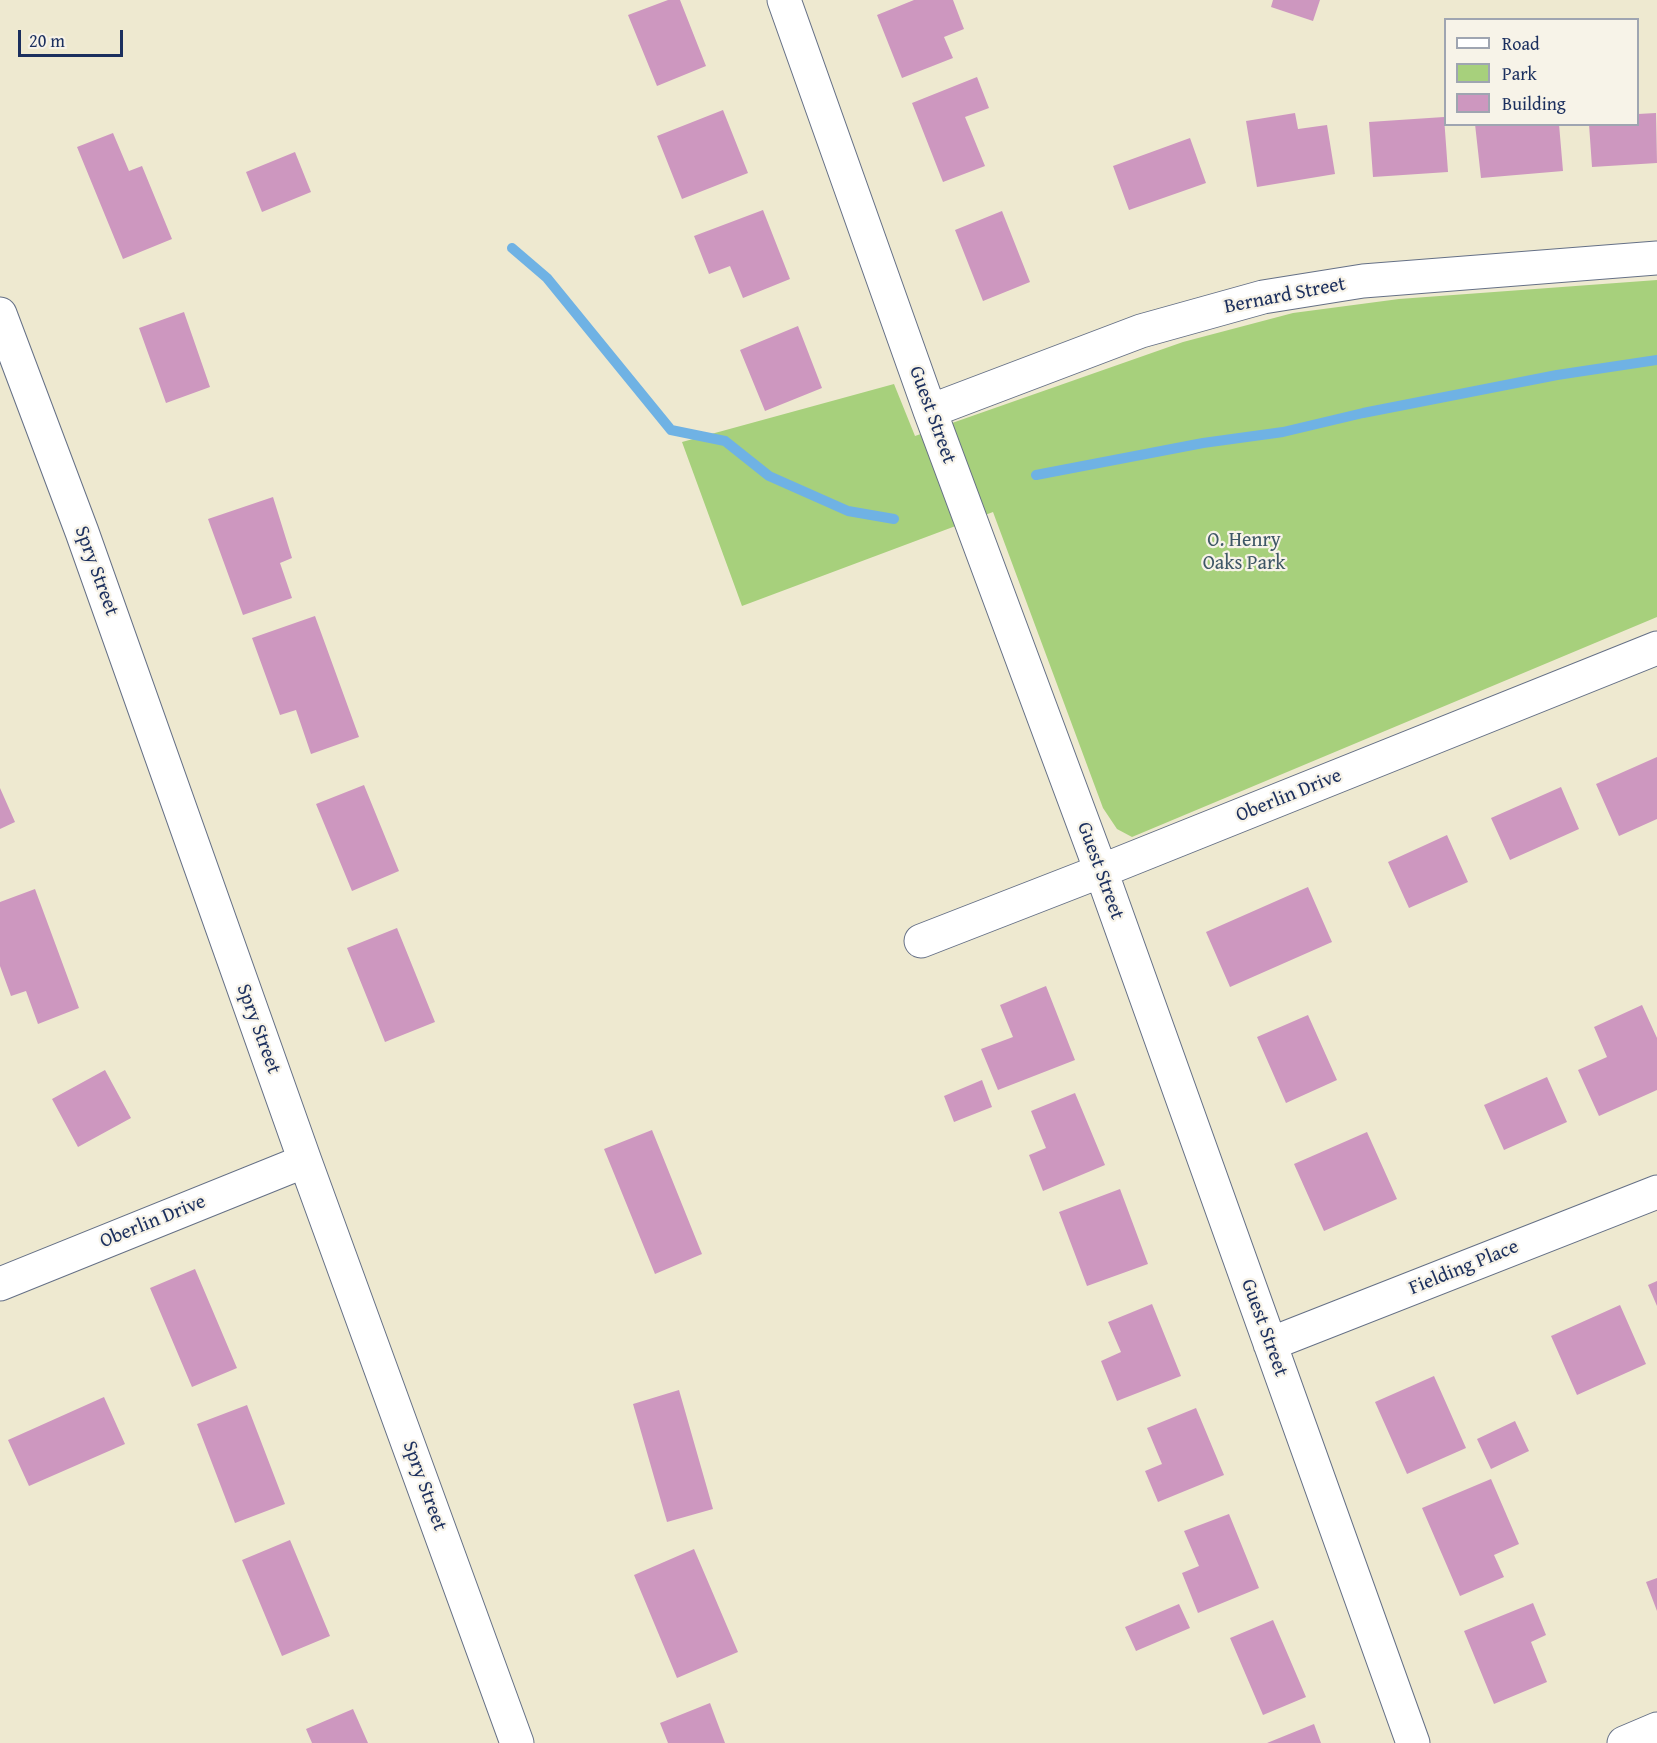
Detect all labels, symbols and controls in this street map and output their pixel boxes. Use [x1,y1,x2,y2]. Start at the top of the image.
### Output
scale bar [21,18,126,56]
legend [1444,18,1639,126]
text: 20 m [29,27,65,54]
text: Road [1502,30,1540,57]
text: Park [1502,60,1537,87]
text: Building [1502,90,1566,117]
street label: Bernard Street [1222,272,1348,320]
street label: Guest Street [903,363,961,467]
street label: Spry Street [69,523,123,619]
park label: O. Henry Oaks Park [1203,529,1285,576]
street label: Oberlin Drive [1233,764,1345,828]
street label: Guest Street [1071,819,1129,923]
street label: Spry Street [231,981,285,1077]
street label: Oberlin Drive [97,1190,209,1254]
street label: Fielding Place [1406,1235,1522,1301]
street label: Guest Street [1235,1276,1293,1380]
street label: Spry Street [397,1438,451,1534]

